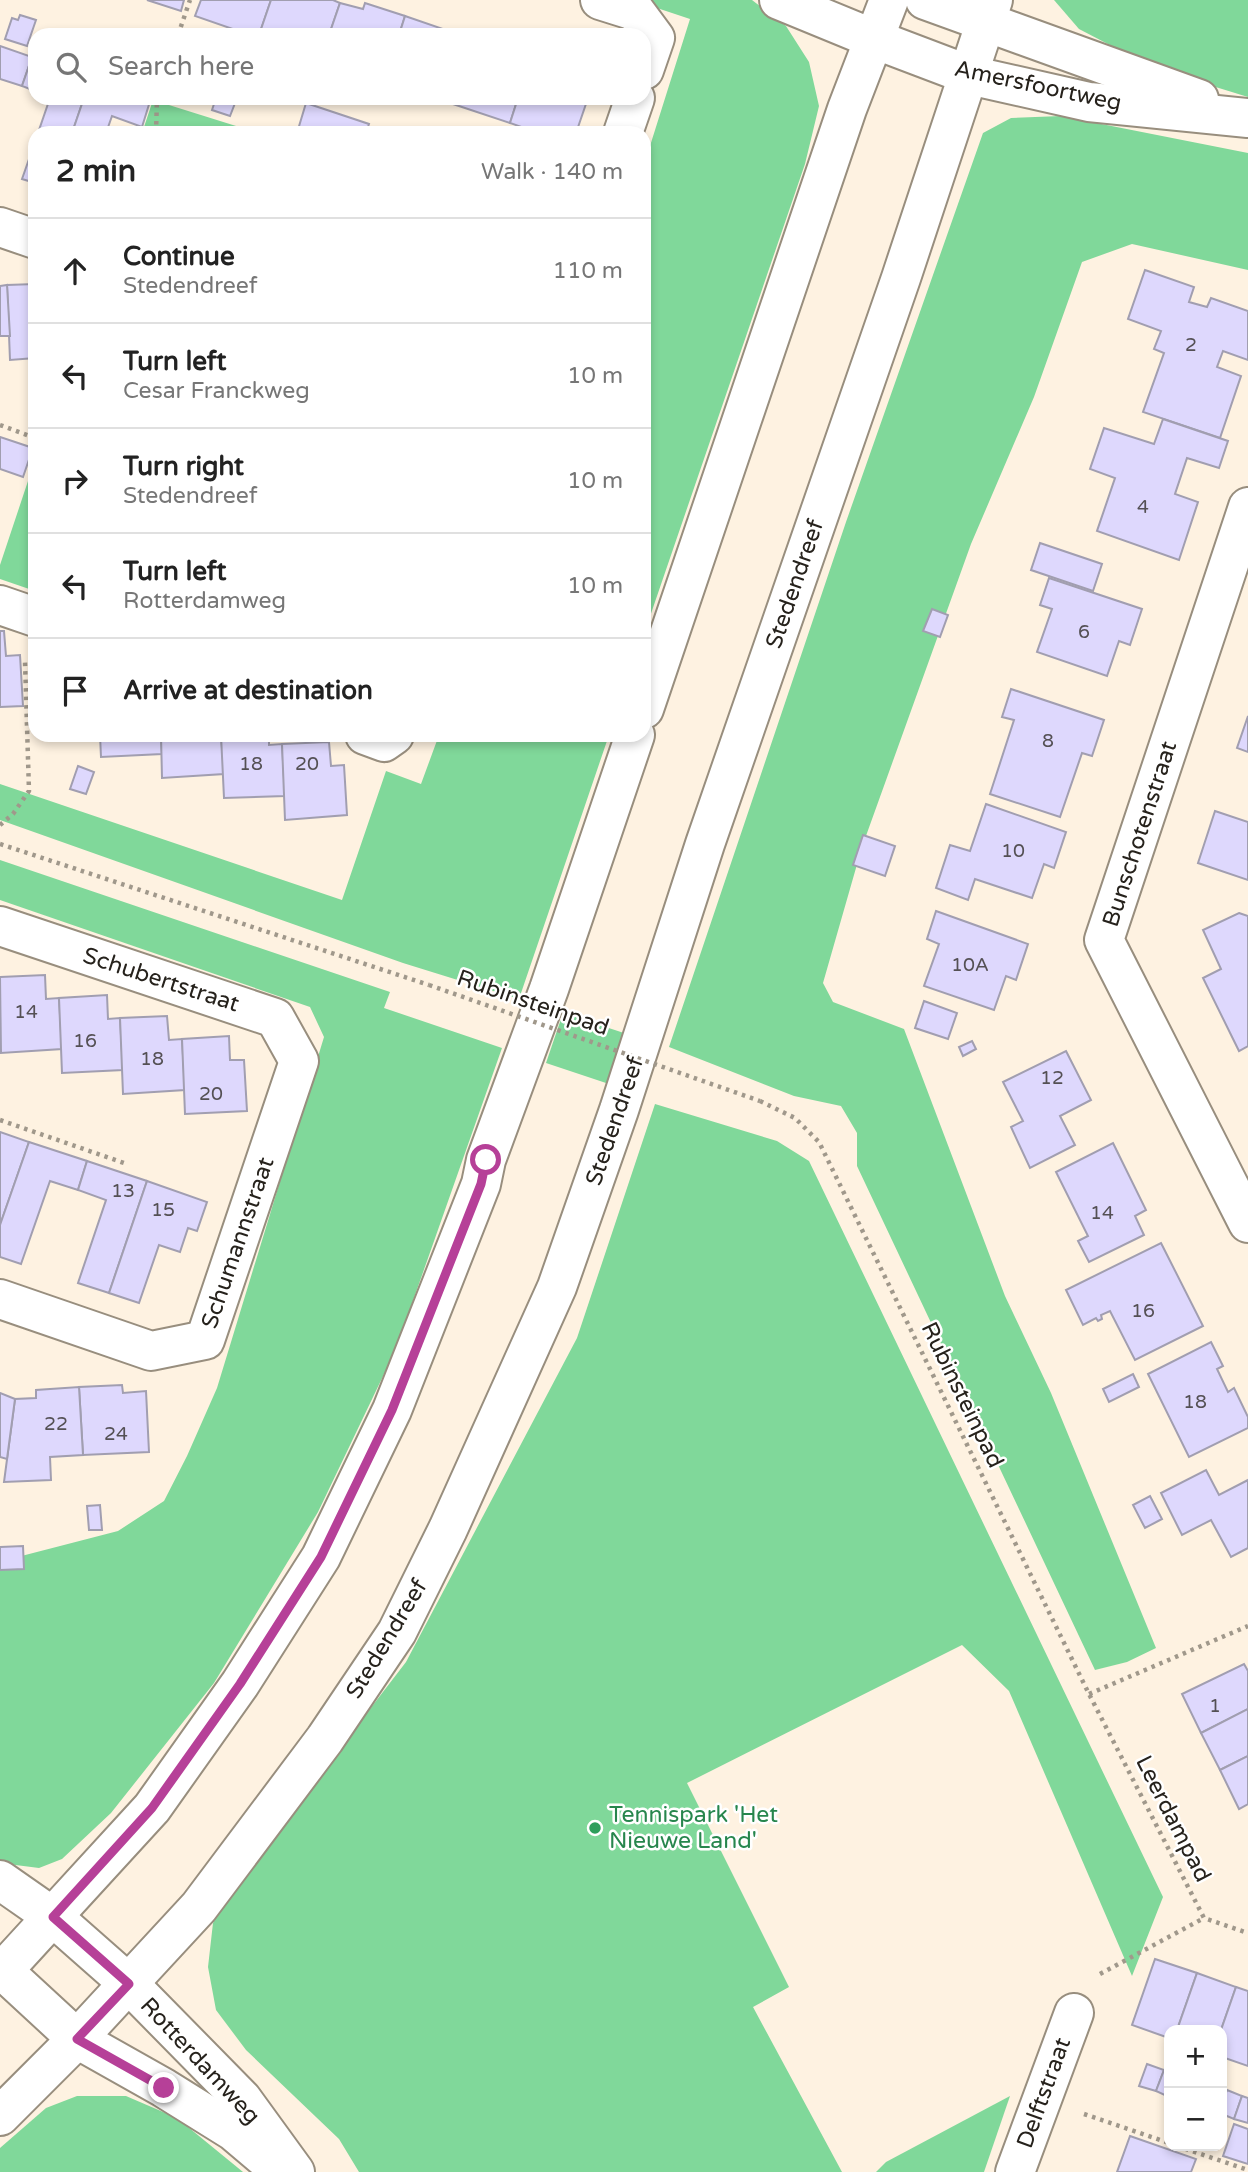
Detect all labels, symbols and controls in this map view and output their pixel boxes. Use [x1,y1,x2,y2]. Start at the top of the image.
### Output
search box [28,28,651,105]
icon: search [52,48,90,86]
text: Search here [108,51,254,82]
street label: Amersfoortweg [952,55,1124,117]
text: 2 min [56,153,136,190]
text: Walk · 140 m [481,158,623,186]
text: Continue [123,241,235,272]
icon: ahead [56,252,94,290]
text: 110 m [553,257,623,285]
text: Stedendreef [123,272,258,300]
house number: 2 [1185,334,1197,356]
text: Turn left [123,346,226,377]
icon: left [56,357,94,395]
text: 10 m [567,362,623,390]
text: Cesar Franckweg [123,377,310,405]
text: Turn right [123,451,244,482]
icon: right [56,462,94,500]
text: 10 m [567,467,623,495]
text: Stedendreef [123,482,258,510]
house number: 4 [1137,496,1149,518]
street label: Stedendreef [760,516,830,652]
text: Turn left [123,556,226,587]
icon: left [56,567,94,605]
text: 10 m [567,572,623,600]
text: Rotterdamweg [123,587,286,615]
house number: 6 [1078,621,1090,643]
icon: arrive [56,672,94,710]
text: Arrive at destination [123,675,373,706]
house number: 8 [1042,730,1054,752]
street label: Bunschotenstraat [1097,737,1183,930]
house number: 18 [239,753,263,775]
house number: 20 [295,753,319,775]
house number: 10 [1001,840,1025,862]
street label: Schubertstraat [79,942,243,1018]
house number: 10A [951,954,989,976]
street label: Rubinsteinpad [453,964,613,1042]
house number: 14 [14,1001,38,1023]
house number: 16 [73,1030,97,1052]
house number: 18 [140,1048,164,1070]
street label: Stedendreef [580,1053,650,1189]
house number: 12 [1040,1067,1064,1089]
house number: 20 [199,1083,223,1105]
route start [470,1144,501,1175]
street label: Schumannstraat [196,1153,280,1332]
house number: 13 [111,1180,135,1202]
house number: 15 [151,1199,175,1221]
house number: 14 [1090,1202,1114,1224]
house number: 16 [1131,1300,1155,1322]
street label: Rubinsteinpad [915,1317,1009,1473]
house number: 18 [1183,1391,1207,1413]
house number: 22 [44,1413,68,1435]
house number: 24 [104,1423,128,1445]
street label: Stedendreef [340,1574,434,1704]
house number: 1 [1209,1695,1221,1717]
street label: Leerdampad [1129,1751,1217,1887]
place label: Tennispark 'Het Nieuwe Land' [609,1801,778,1855]
marker: Tennispark 'Het Nieuwe Land' [587,1820,603,1836]
street label: Rotterdamweg [134,1992,266,2130]
map controls [1164,2025,1227,2151]
button: + [1164,2025,1227,2088]
street label: Delftstraat [1011,2034,1077,2152]
route end [148,2072,179,2103]
button: − [1164,2088,1227,2151]

